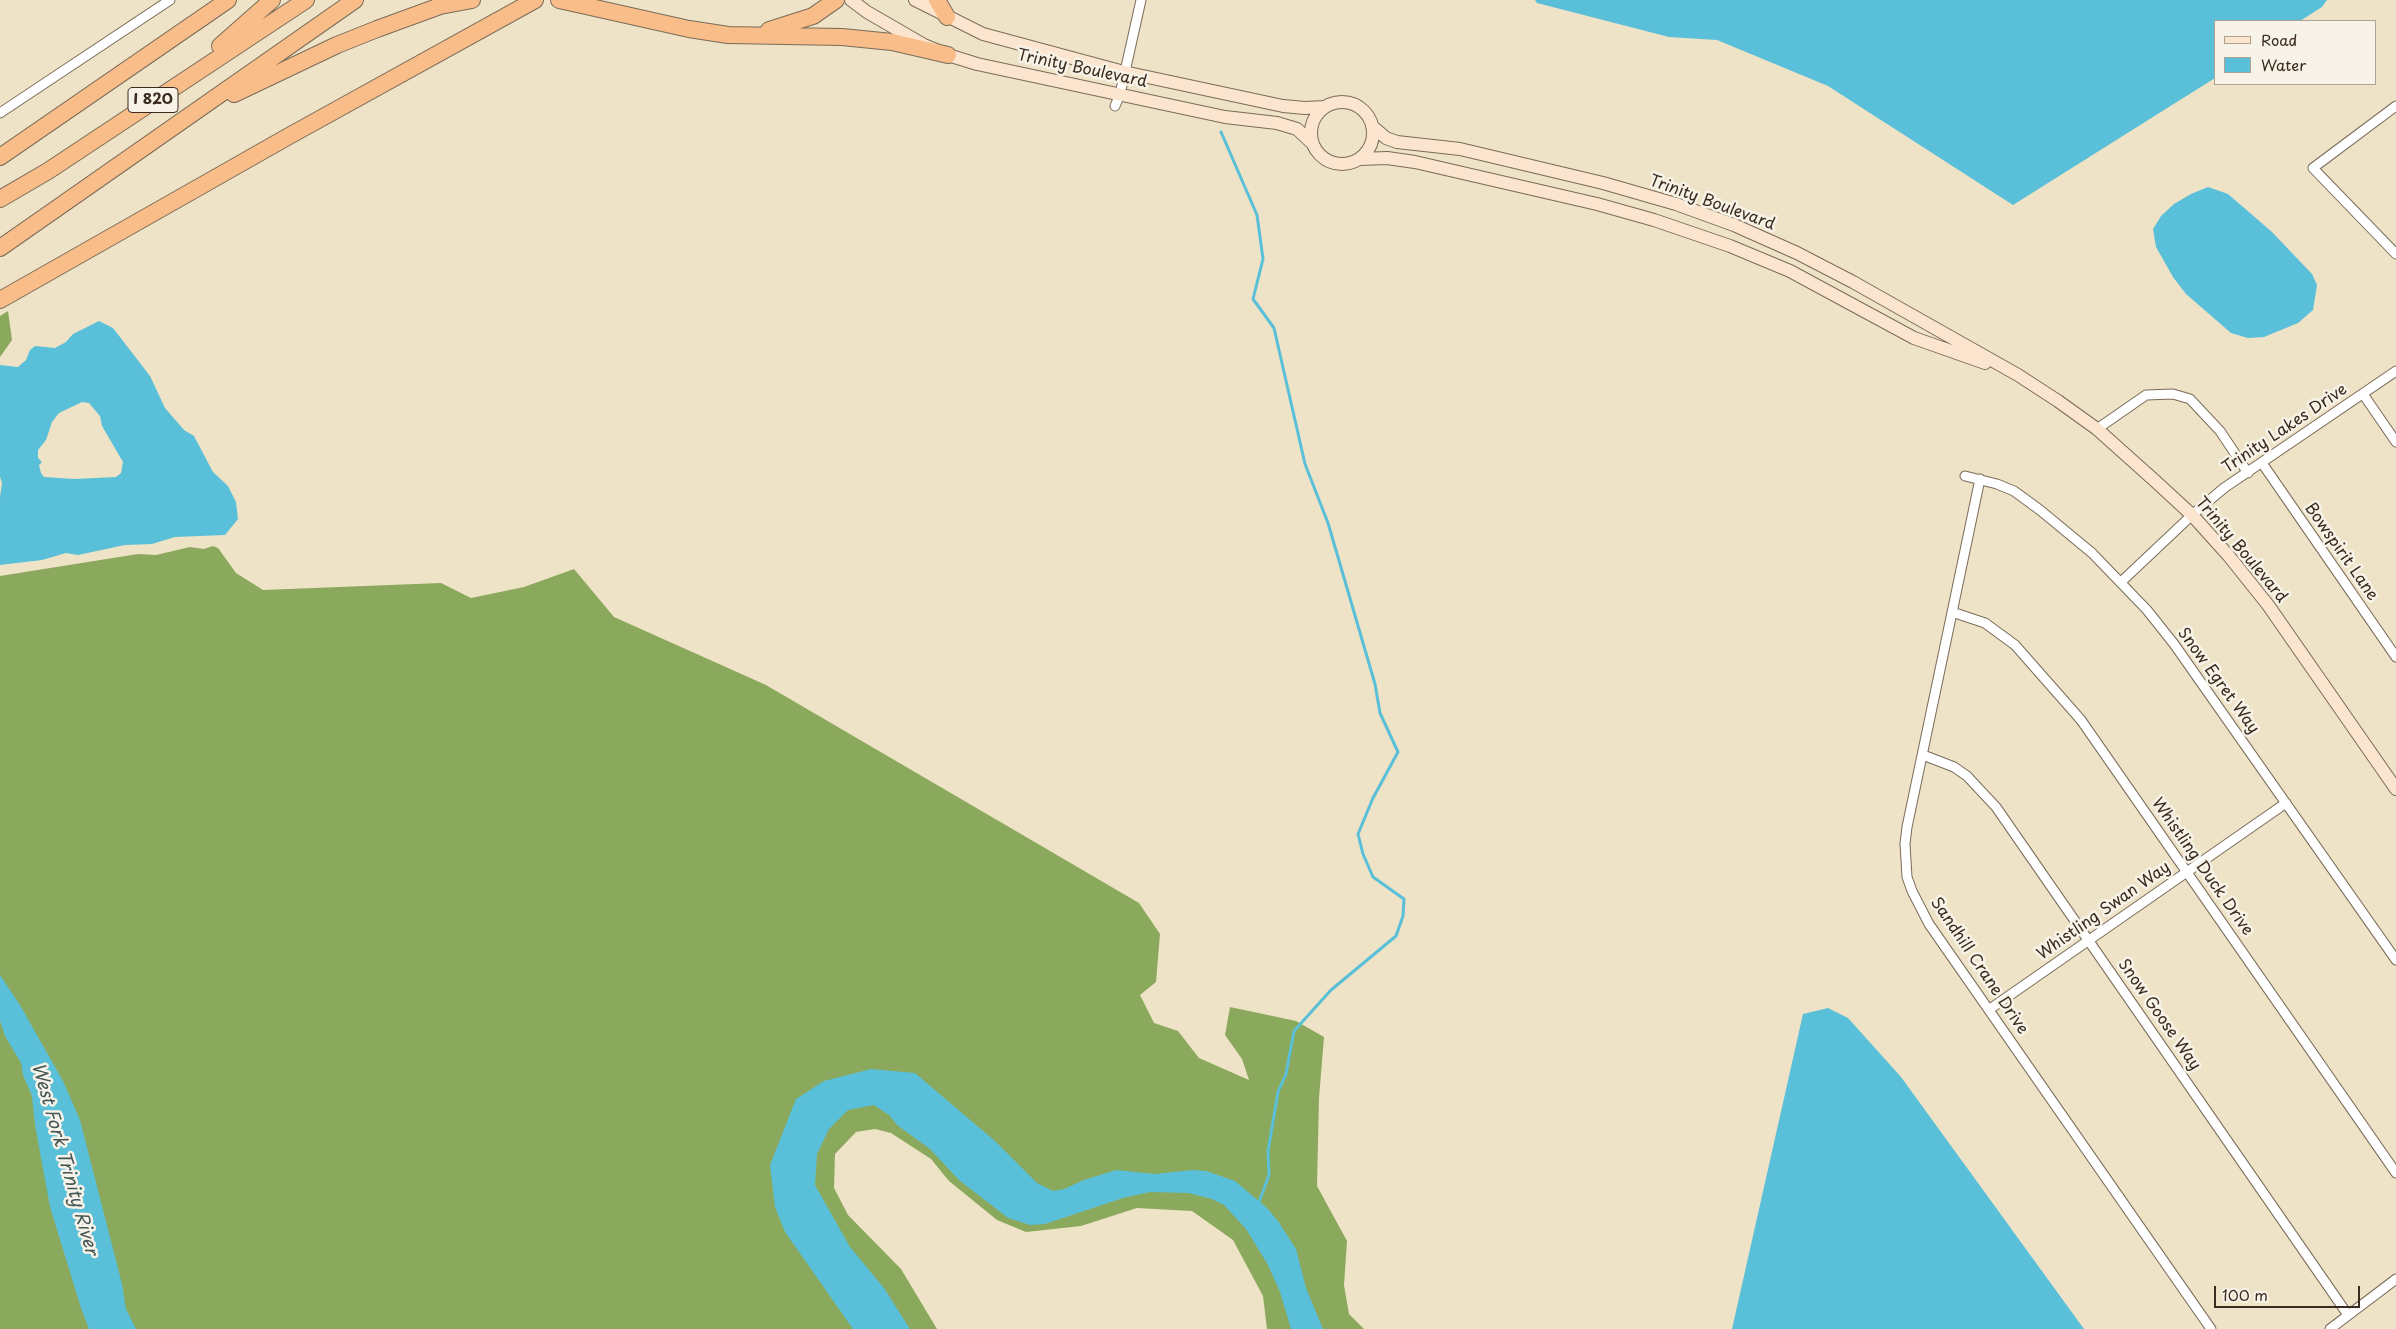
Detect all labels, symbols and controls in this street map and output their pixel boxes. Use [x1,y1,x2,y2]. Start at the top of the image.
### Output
legend [2214,20,2376,85]
text: Road [2261,28,2297,51]
street label: Trinity Boulevard [1015,46,1149,92]
text: Water [2261,53,2306,76]
road number: I 820 [128,88,178,112]
street label: Trinity Boulevard [1647,171,1777,235]
street label: Trinity Lakes Drive [2219,380,2351,478]
street label: Trinity Boulevard [2191,493,2291,607]
street label: Bowspirit Lane [2300,499,2382,605]
street label: Snow Egret Way [2173,624,2263,738]
street label: Whistling Duck Drive [2147,794,2257,940]
street label: Whistling Swan Way [2034,858,2174,964]
street label: Sandhill Crane Drive [1926,894,2032,1038]
street label: Snow Goose Way [2113,956,2205,1074]
water label: West Fork Trinity River [26,1060,102,1258]
scale bar [2216,1276,2362,1308]
text: 100 m [2222,1283,2268,1306]

